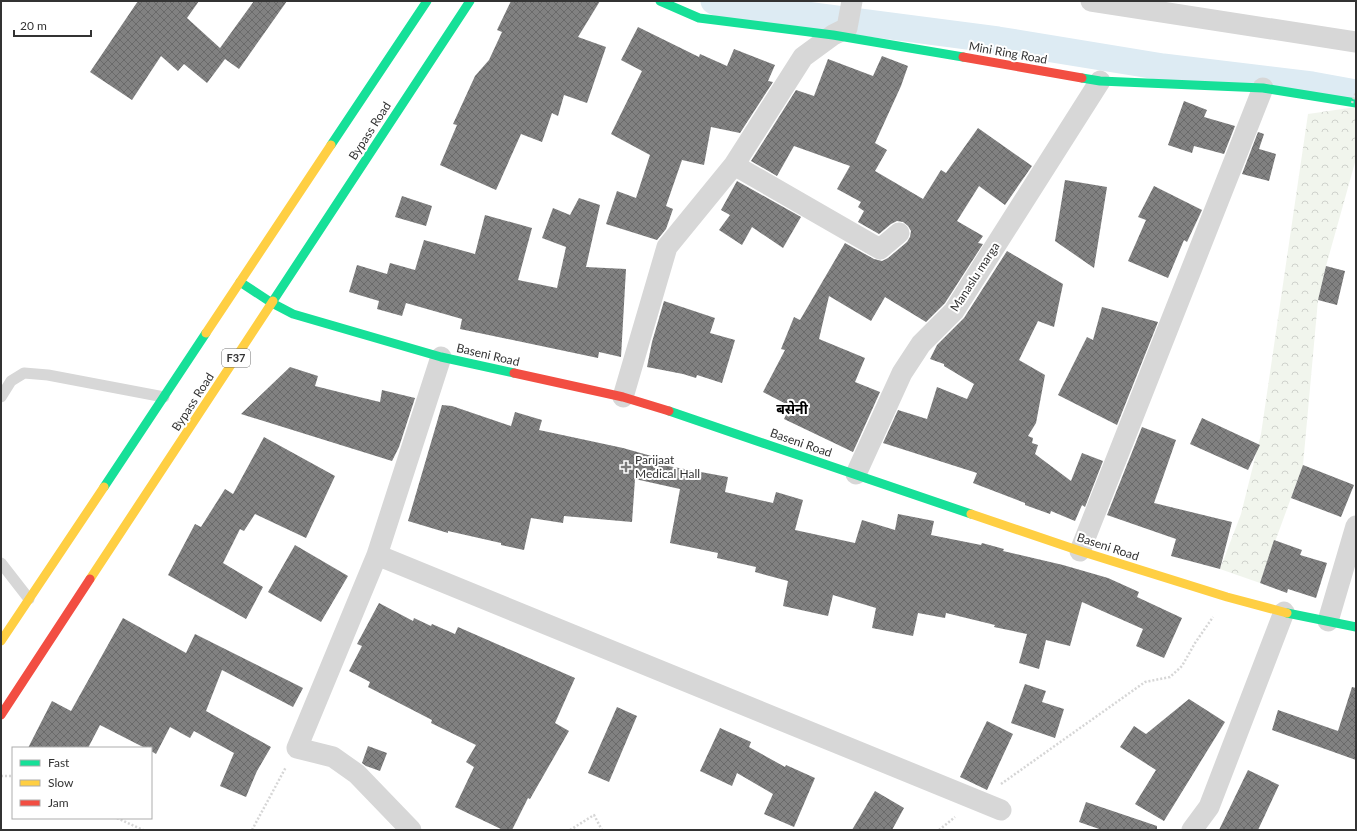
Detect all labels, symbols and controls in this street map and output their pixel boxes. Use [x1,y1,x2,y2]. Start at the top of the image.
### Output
scale bar [14,12,91,38]
text: 20 m [20,18,47,33]
street label: Mini Ring Road [968,38,1049,67]
street label: Bypass Road [345,99,394,163]
street label: Manaslu marga [947,239,1003,314]
street label: Baseni Road [455,340,521,369]
road number: F37 [222,349,250,367]
street label: Bypass Road [168,370,217,434]
district label: बसेनी [776,400,809,417]
street label: Baseni Road [768,425,834,460]
place label: Parijaat Medical Hall [635,452,700,481]
marker: Parijaat Medical Hall [620,461,632,473]
street label: Baseni Road [1075,529,1141,564]
legend [12,747,152,819]
text: Fast [48,755,70,770]
text: Slow [48,775,74,790]
text: Jam [48,795,69,810]

